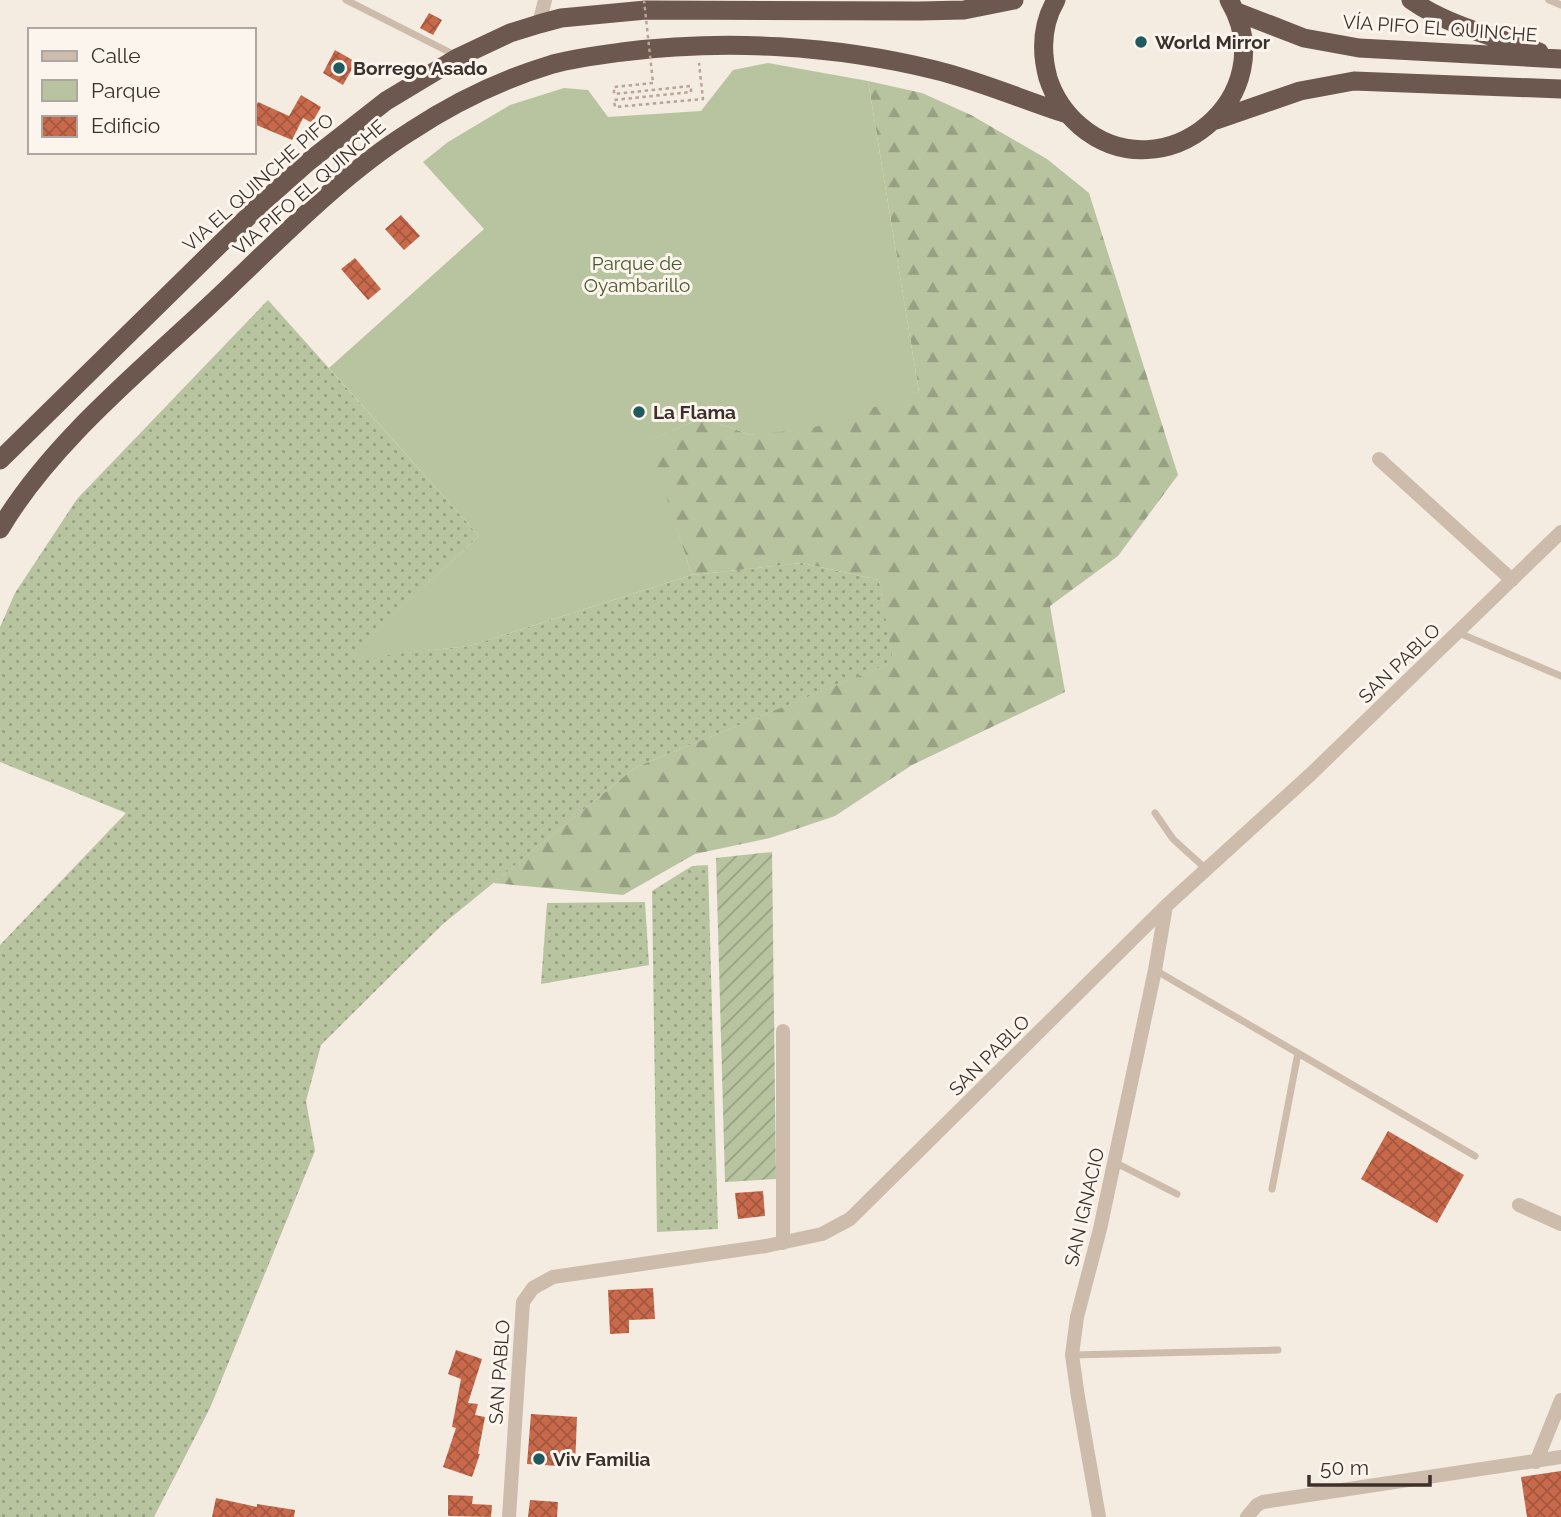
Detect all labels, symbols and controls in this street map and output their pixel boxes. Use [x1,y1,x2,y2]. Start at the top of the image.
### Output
street label: VÍA PIFO EL QUINCHE [1342,10,1538,46]
legend [28,28,256,154]
place label: World Mirror [1155,31,1271,53]
marker: World Mirror [1133,34,1149,50]
text: Calle [91,43,141,68]
place label: Borrego Asado [353,57,488,79]
marker: Borrego Asado [331,60,347,76]
text: Parque [91,78,160,103]
street label: VIA EL QUINCHE PIFO [178,109,338,255]
text: Edificio [91,113,160,138]
street label: VIA PIFO EL QUINCHE [228,115,390,259]
park label: Parque de Oyambarillo [584,252,690,296]
place label: La Flama [653,401,736,423]
marker: La Flama [631,404,647,420]
street label: SAN PABLO [1354,619,1444,707]
street label: SAN PABLO [944,1010,1034,1100]
street label: SAN IGNACIO [1060,1146,1108,1268]
street label: SAN PABLO [484,1319,514,1425]
scale bar [1309,1444,1430,1488]
place label: Viv Familia [553,1448,651,1470]
marker: Viv Familia [531,1451,547,1467]
text: 50 m [1320,1455,1369,1480]

